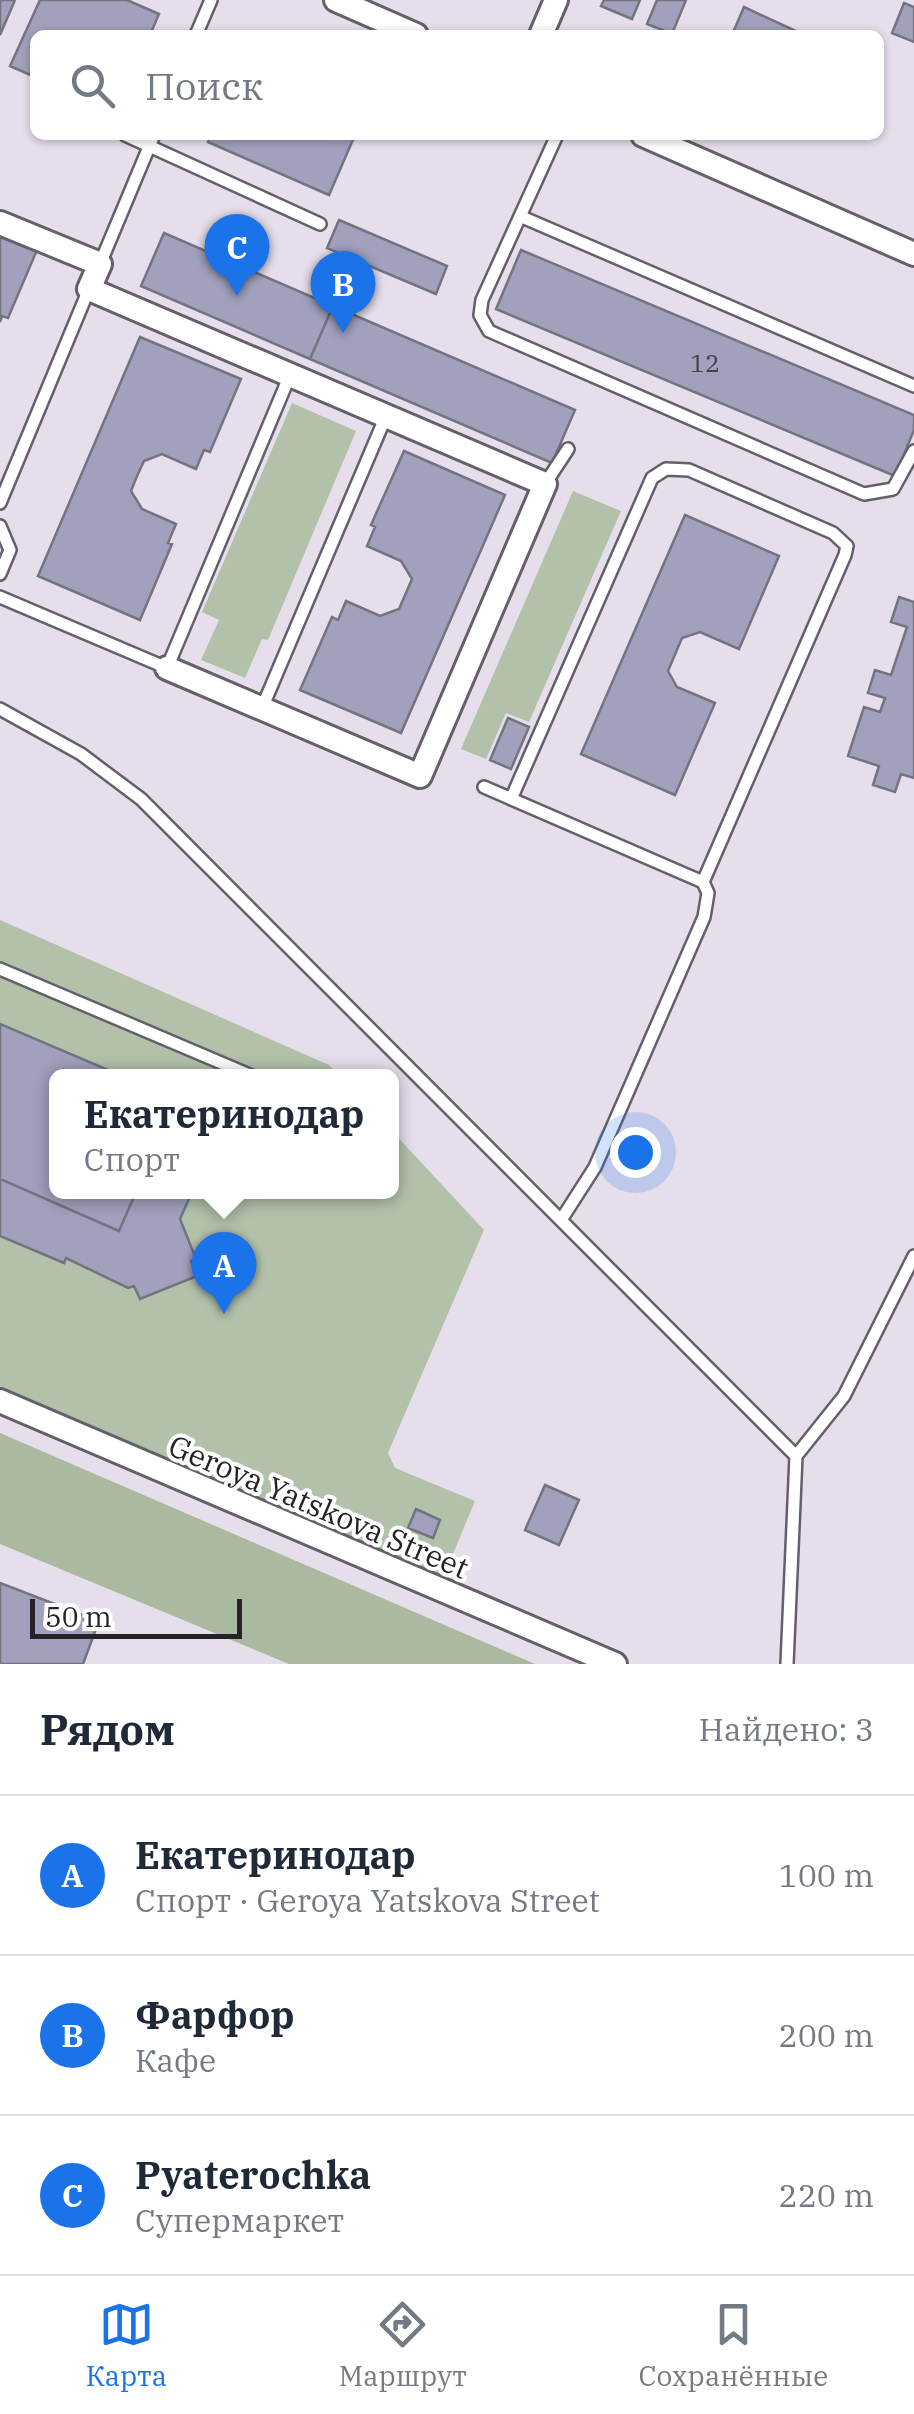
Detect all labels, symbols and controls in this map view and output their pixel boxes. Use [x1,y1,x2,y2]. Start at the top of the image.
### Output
search box [30,30,884,140]
icon: search [65,58,120,113]
text: Поиск [145,61,263,110]
pin: C [204,214,270,296]
pin: B [310,250,376,333]
house number: 12 [690,346,720,379]
popup [49,1069,399,1199]
text: Екатеринодар [84,1089,364,1138]
your location [610,1127,661,1178]
text: Спорт [84,1138,180,1180]
pin: A [192,1232,256,1314]
street label: Geroya Yatskova Street [163,1425,475,1587]
scale bar [30,1594,242,1638]
text: 50 m [45,1598,112,1635]
text: Рядом [40,1702,175,1757]
text: Найдено: 3 [699,1708,874,1750]
text: Екатеринодар [135,1830,416,1879]
text: A [61,1854,84,1896]
text: 100 m [778,1854,874,1896]
text: Спорт · Geroya Yatskova Street [135,1879,600,1921]
text: Фарфор [135,1990,295,2039]
text: B [61,2014,84,2056]
text: 200 m [778,2014,874,2056]
text: Кафе [135,2039,216,2081]
text: Pyaterochka [135,2150,371,2199]
text: C [62,2174,83,2216]
text: 220 m [778,2174,874,2216]
text: Супермаркет [135,2199,344,2241]
tab: Карта [86,2297,167,2394]
tab: Маршрут [339,2297,467,2394]
tab: Сохранённые [639,2297,828,2394]

